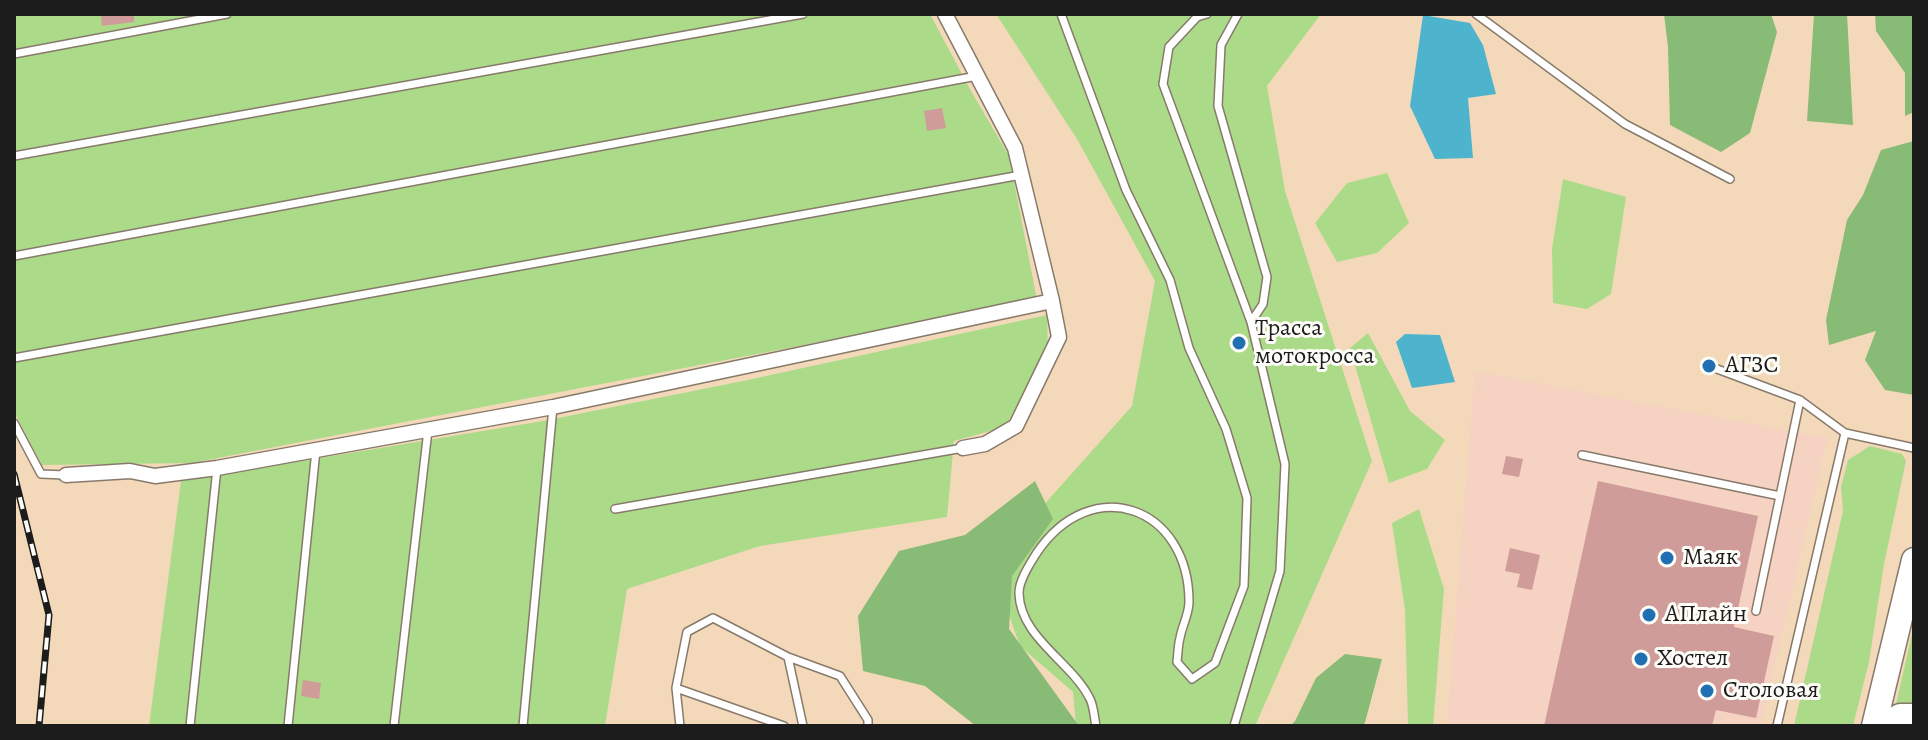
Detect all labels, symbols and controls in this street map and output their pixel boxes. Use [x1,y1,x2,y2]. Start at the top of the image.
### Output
place label: Трасса мотокросса [1255,315,1374,371]
marker: Трасса мотокросса [1230,334,1248,352]
place label: АГЗС [1725,352,1779,380]
marker: АГЗС [1700,357,1718,375]
place label: Маяк [1683,544,1738,572]
marker: Маяк [1658,549,1676,567]
place label: АПлайн [1665,601,1747,629]
marker: АПлайн [1640,606,1658,624]
place label: Хостел [1657,645,1728,673]
marker: Хостел [1632,650,1650,668]
place label: Столовая [1723,677,1819,705]
marker: Столовая [1698,682,1716,700]

